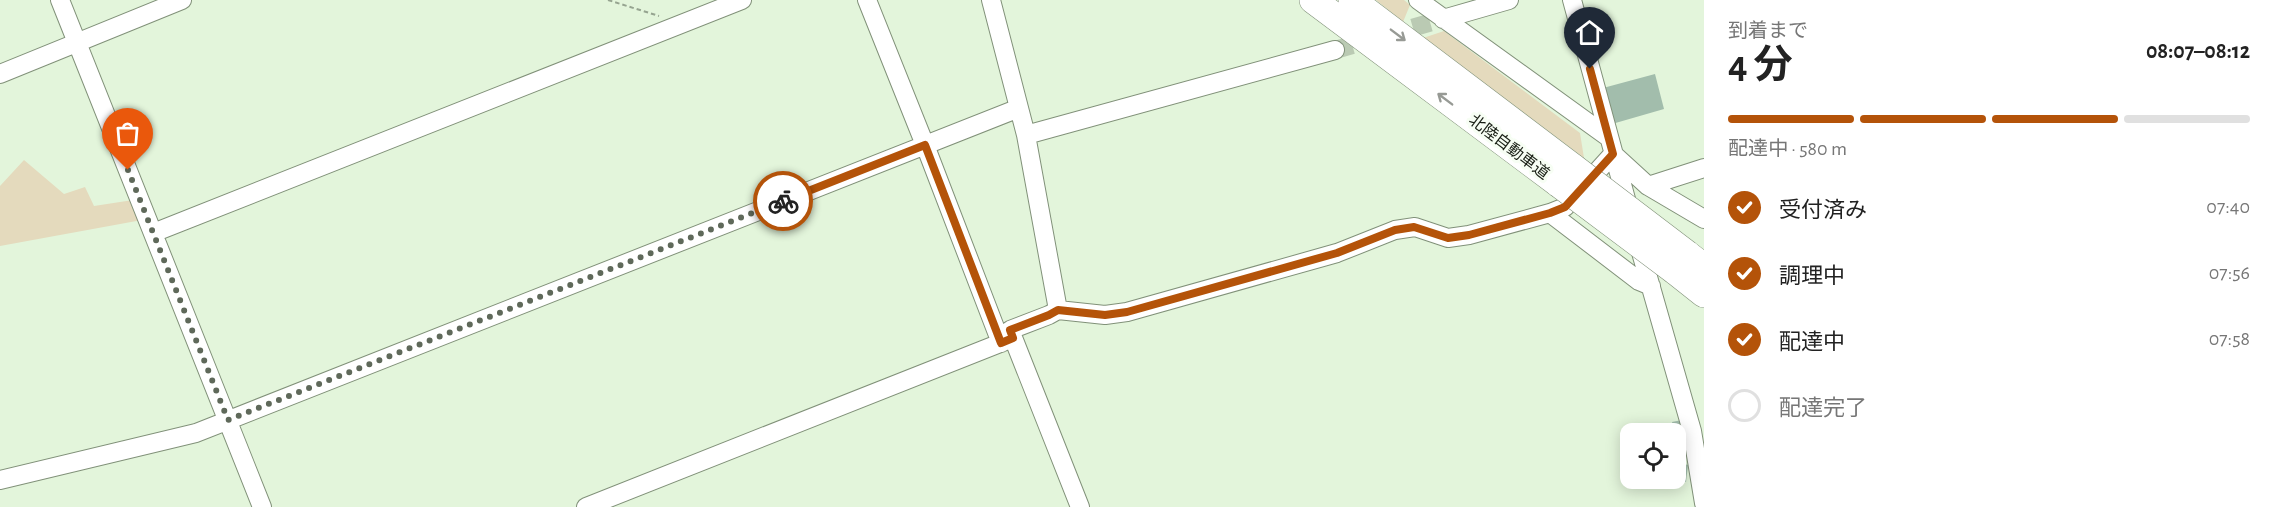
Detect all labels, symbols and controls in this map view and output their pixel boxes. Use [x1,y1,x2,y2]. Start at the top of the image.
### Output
pin [1564,7,1615,69]
icon: home [1573,16,1606,49]
text: 到着まで [1728,21,1808,41]
one-way arrow [1390,29,1406,42]
text: 08:07–08:12 [2146,40,2250,62]
text: 4 分 [1728,46,1793,85]
one-way arrow [1438,92,1454,105]
pin [102,108,153,170]
street label: 北陸自動車道 [1466,111,1553,182]
icon: bag [111,117,144,150]
text: 配達中 · 580 m [1728,139,1847,159]
courier [753,171,813,231]
icon: bike [767,185,800,218]
icon: check [1728,191,1761,224]
text: 07:40 [2206,197,2250,217]
text: 受付済み [1779,199,1867,221]
icon: check [1728,257,1761,290]
text: 07:56 [2209,263,2250,283]
text: 調理中 [1779,265,1845,287]
icon: check [1728,323,1761,356]
text: 07:58 [2209,329,2250,349]
text: 配達中 [1779,331,1845,353]
text: 配達完了 [1779,397,1867,419]
map controls [1620,423,1686,489]
button: locate [1620,423,1686,489]

